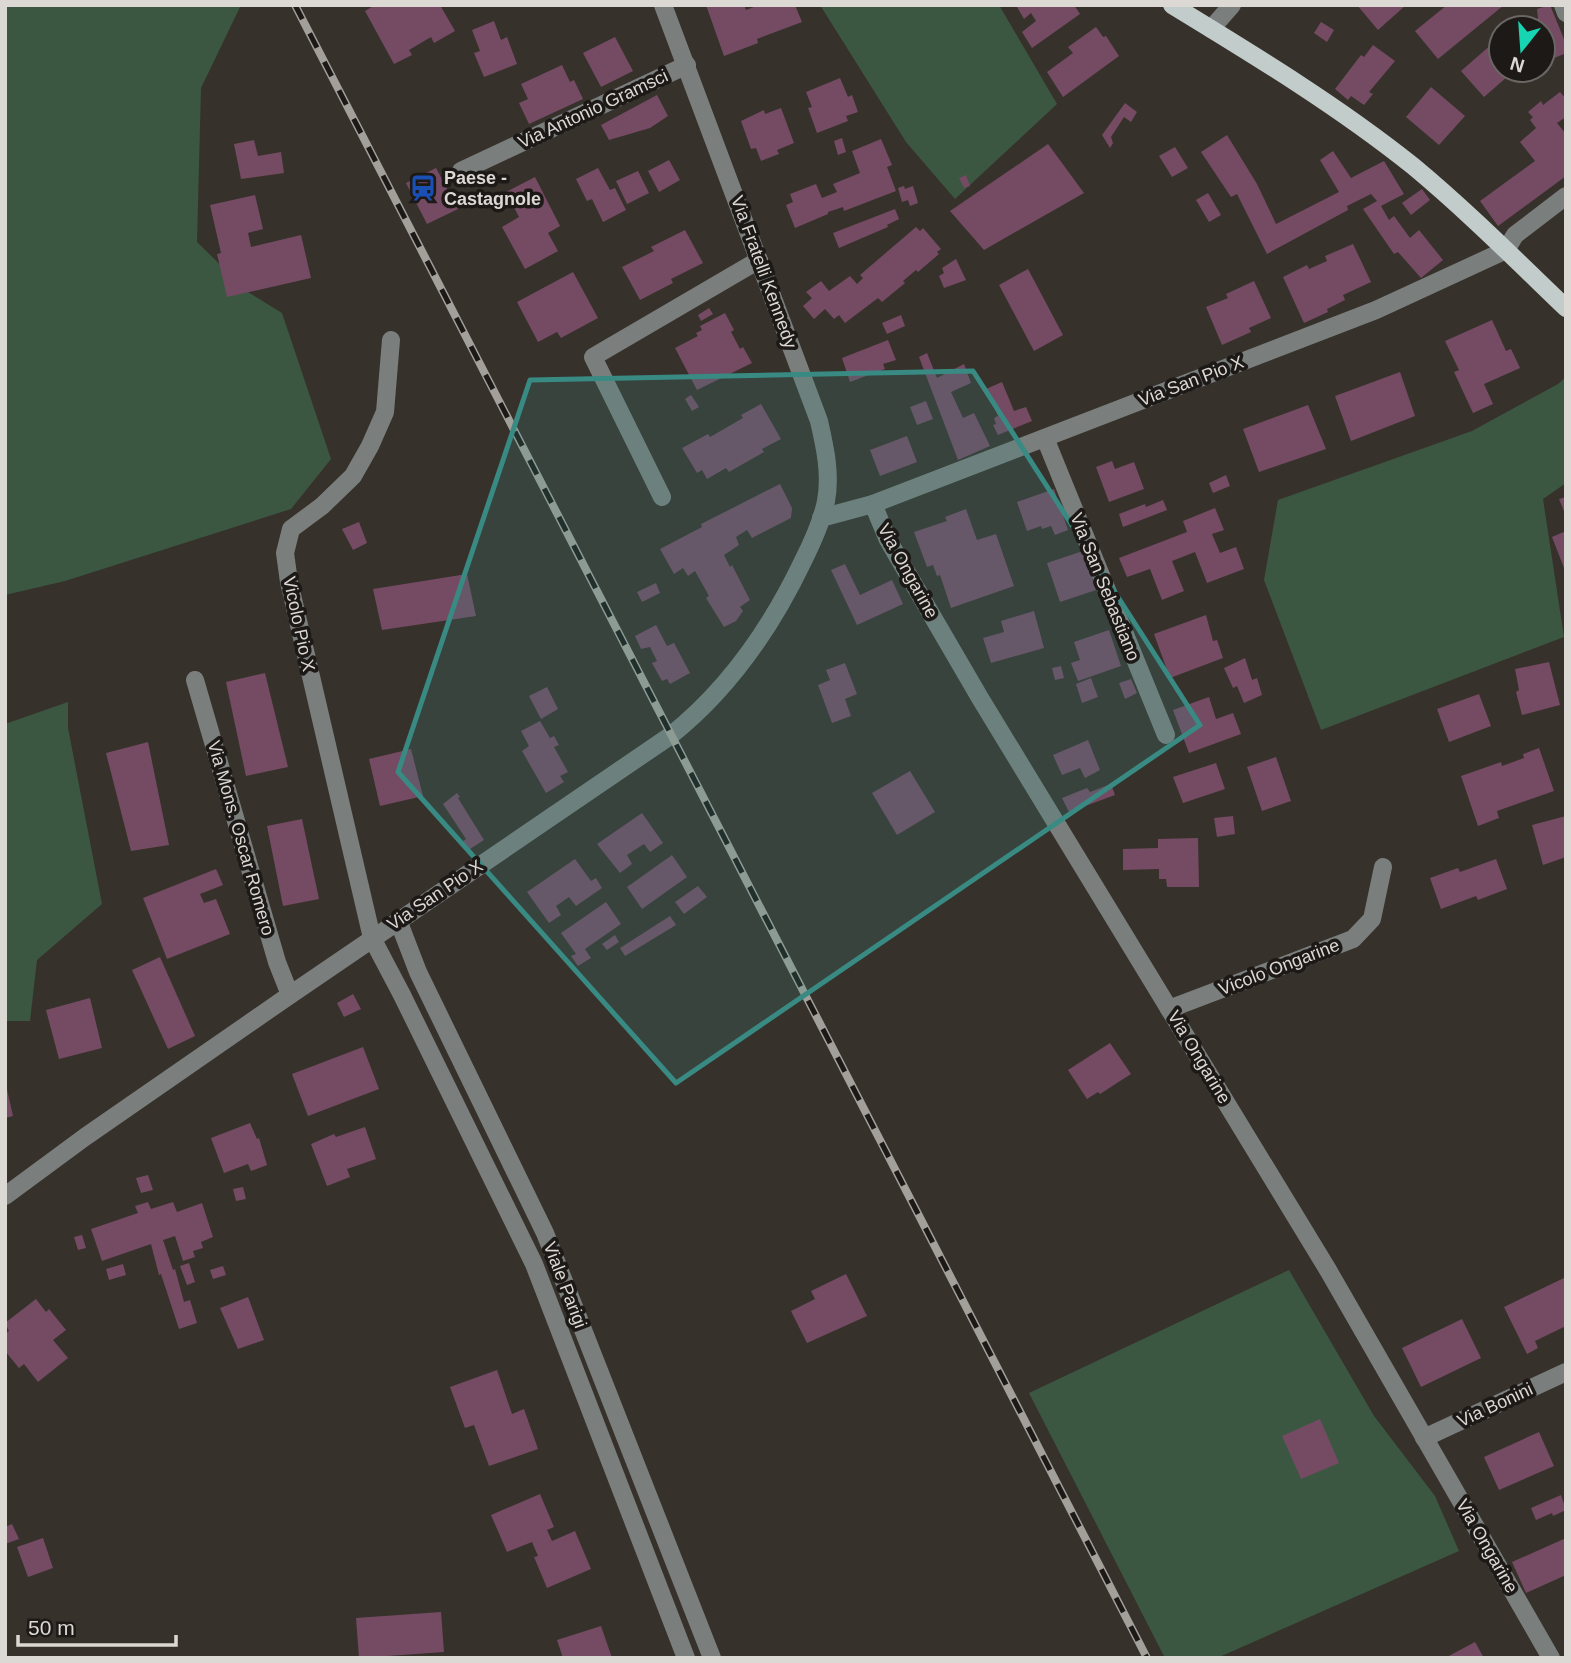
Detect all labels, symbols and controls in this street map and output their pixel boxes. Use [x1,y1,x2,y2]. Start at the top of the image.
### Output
north arrow [1487,14,1557,84]
text: N [1508,53,1527,77]
street label: Via Antonio Gramsci [515,66,671,152]
place label: Paese - Castagnole [444,168,541,209]
station icon: Paese - Castagnole [408,173,438,203]
street label: Via Fratelli Kennedy [727,193,801,351]
street label: Via San Pio X [1136,352,1246,410]
street label: Via San Sebastiano [1066,510,1144,664]
street label: Via Ongarine [874,520,942,622]
street label: Vicolo Pio X [279,575,319,673]
street label: Via Mons. Oscar Romero [204,738,278,938]
street label: Via San Pio X [384,856,486,934]
street label: Vicolo Ongarine [1216,935,1342,999]
street label: Via Ongarine [1163,1007,1235,1107]
street label: Viale Parigi [539,1239,591,1331]
street label: Via Bonini [1454,1379,1536,1431]
street label: Via Ongarine [1452,1496,1522,1596]
scale bar [18,1604,175,1648]
text: 50 m [28,1616,75,1639]

